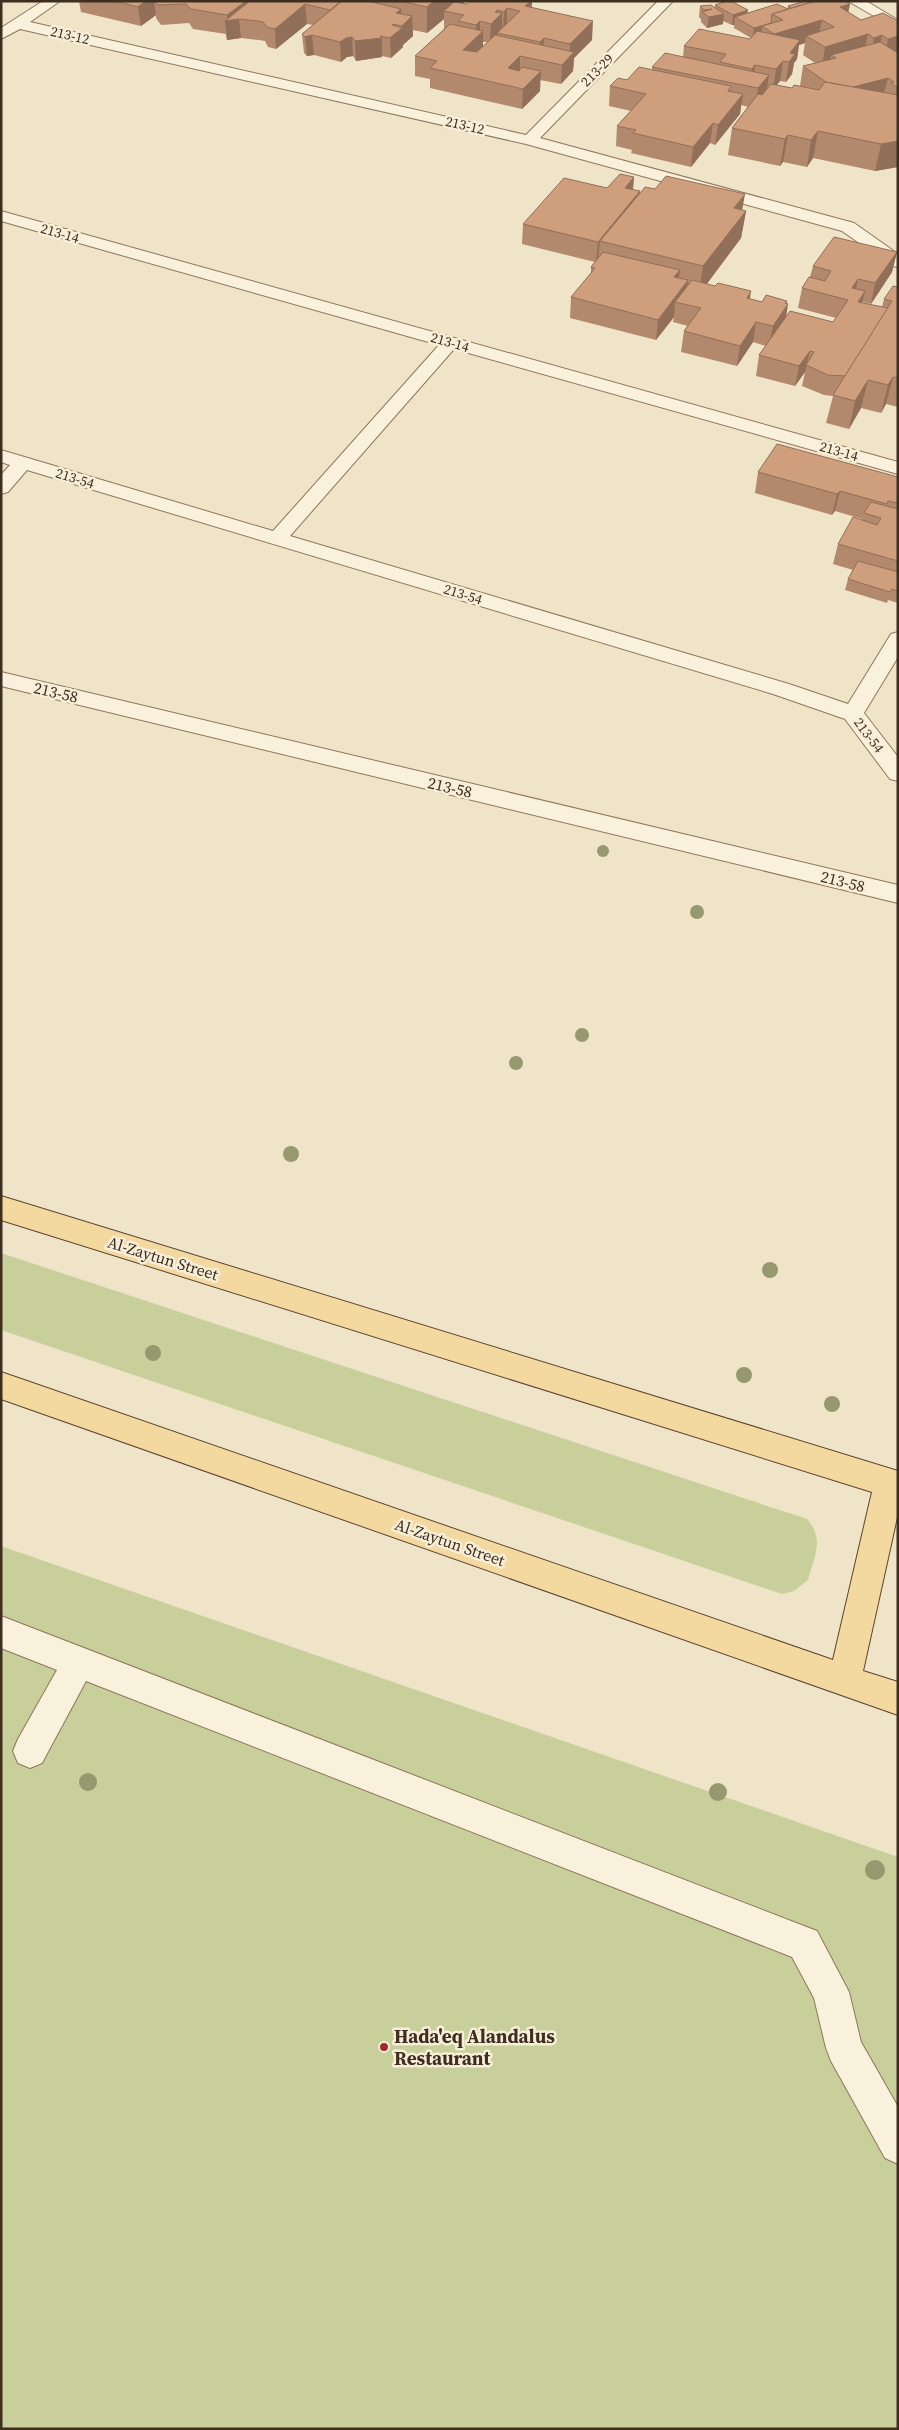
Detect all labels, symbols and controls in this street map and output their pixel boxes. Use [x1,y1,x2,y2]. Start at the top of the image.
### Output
street label: 213-12 [49,21,91,49]
street label: 213-29 [576,49,618,91]
street label: 213-12 [444,111,486,139]
street label: 213-14 [38,218,82,248]
street label: 213-14 [428,327,472,357]
street label: 213-14 [817,436,861,466]
street label: 213-54 [53,463,97,493]
street label: 213-54 [441,579,485,609]
street label: 213-58 [32,676,80,708]
street label: 213-54 [849,713,889,757]
street label: 213-58 [426,771,474,803]
street label: 213-58 [819,865,867,897]
street label: Al-Zaytun Street [105,1231,222,1286]
street label: Al-Zaytun Street [392,1513,509,1571]
place label: Hada'eq Alandalus Restaurant [394,2023,555,2071]
marker: Hada'eq Alandalus Restaurant [378,2041,390,2053]

